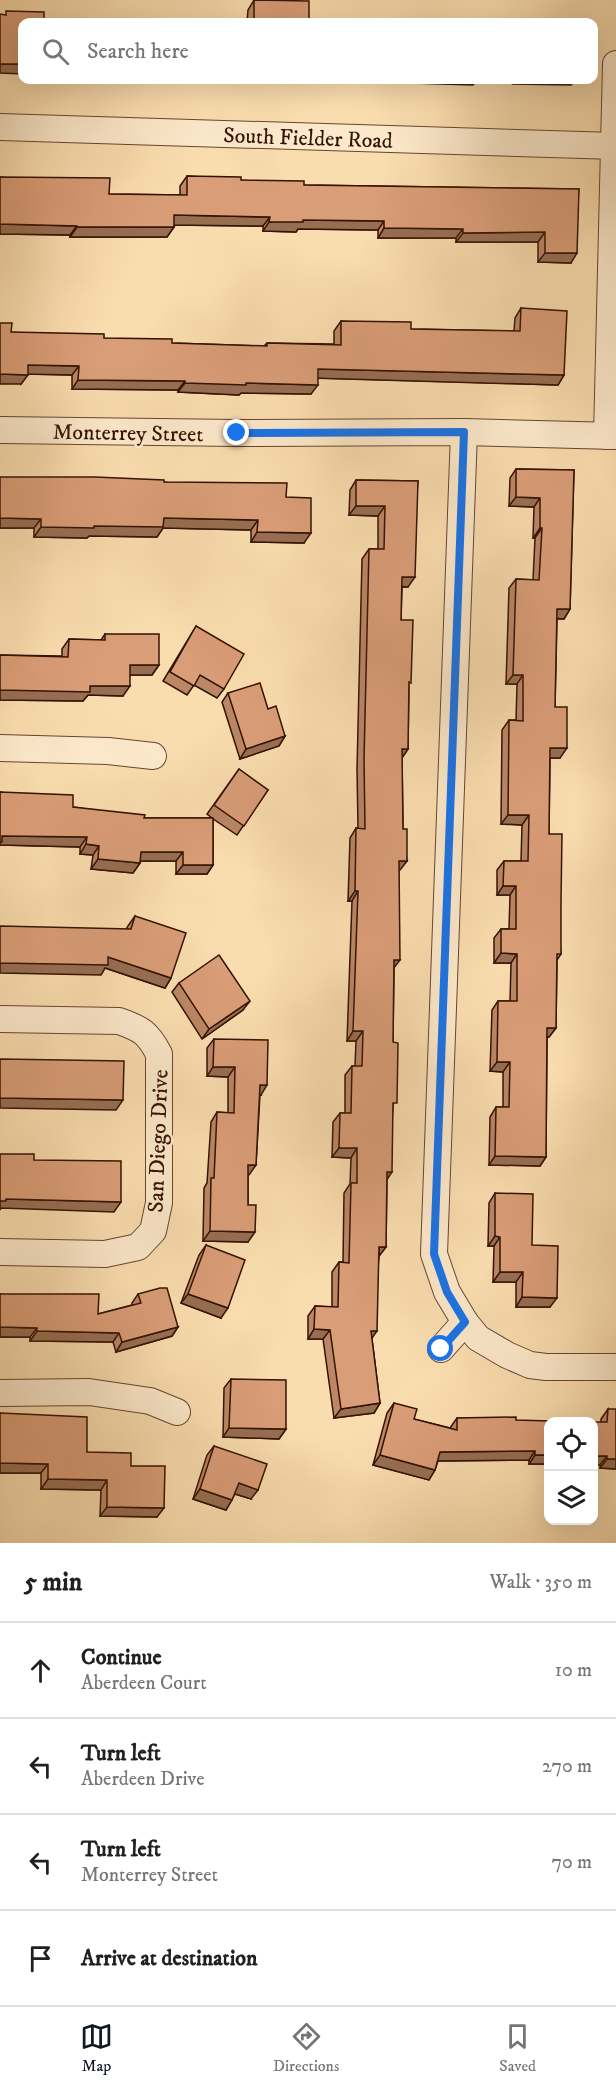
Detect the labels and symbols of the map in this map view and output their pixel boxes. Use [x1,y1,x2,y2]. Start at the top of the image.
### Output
street label: South Fielder Road [223,122,393,155]
street label: Monterrey Street [52,419,204,448]
route end [223,419,249,445]
street label: San Diego Drive [143,1069,174,1213]
route start [427,1335,453,1361]

